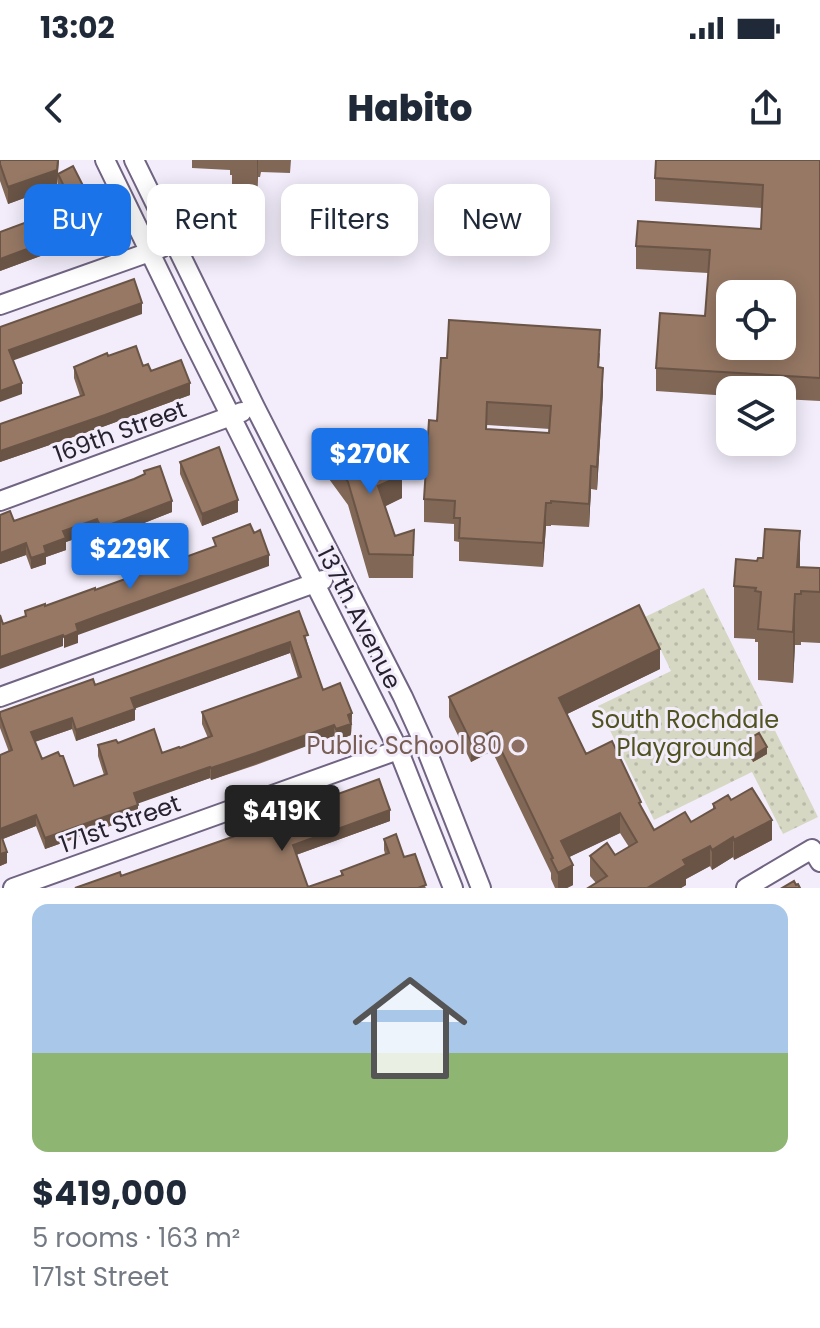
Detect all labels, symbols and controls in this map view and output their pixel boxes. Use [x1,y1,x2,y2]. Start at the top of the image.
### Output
text: 13:02 [40,6,115,49]
text: Habito [348,83,472,134]
icon: back [32,86,76,130]
icon: share [744,86,788,130]
chip: Buy [24,184,131,256]
chip: Rent [147,184,265,256]
chip: Filters [281,184,418,256]
chip: New [434,184,550,256]
map controls [716,280,796,456]
button: locate [716,280,796,360]
button: layers [716,376,796,456]
street label: 169th Street [49,392,191,471]
pin: $270K [314,428,426,496]
text: $270K [330,436,410,472]
pin: $229K [74,523,186,591]
text: $229K [90,531,170,567]
street label: 137th Avenue [309,541,409,695]
park label: South Rochdale Playground [591,703,779,764]
place label: Public School 80 [306,729,502,762]
marker: Public School 80 [509,737,527,755]
pin: $419K [226,785,338,853]
street label: 171st Street [55,786,185,861]
text: $419K [243,793,321,829]
icon: home [338,956,482,1100]
text: $419,000 [32,1169,187,1217]
text: 5 rooms · 163 m² [32,1220,240,1256]
text: 171st Street [32,1259,169,1295]

